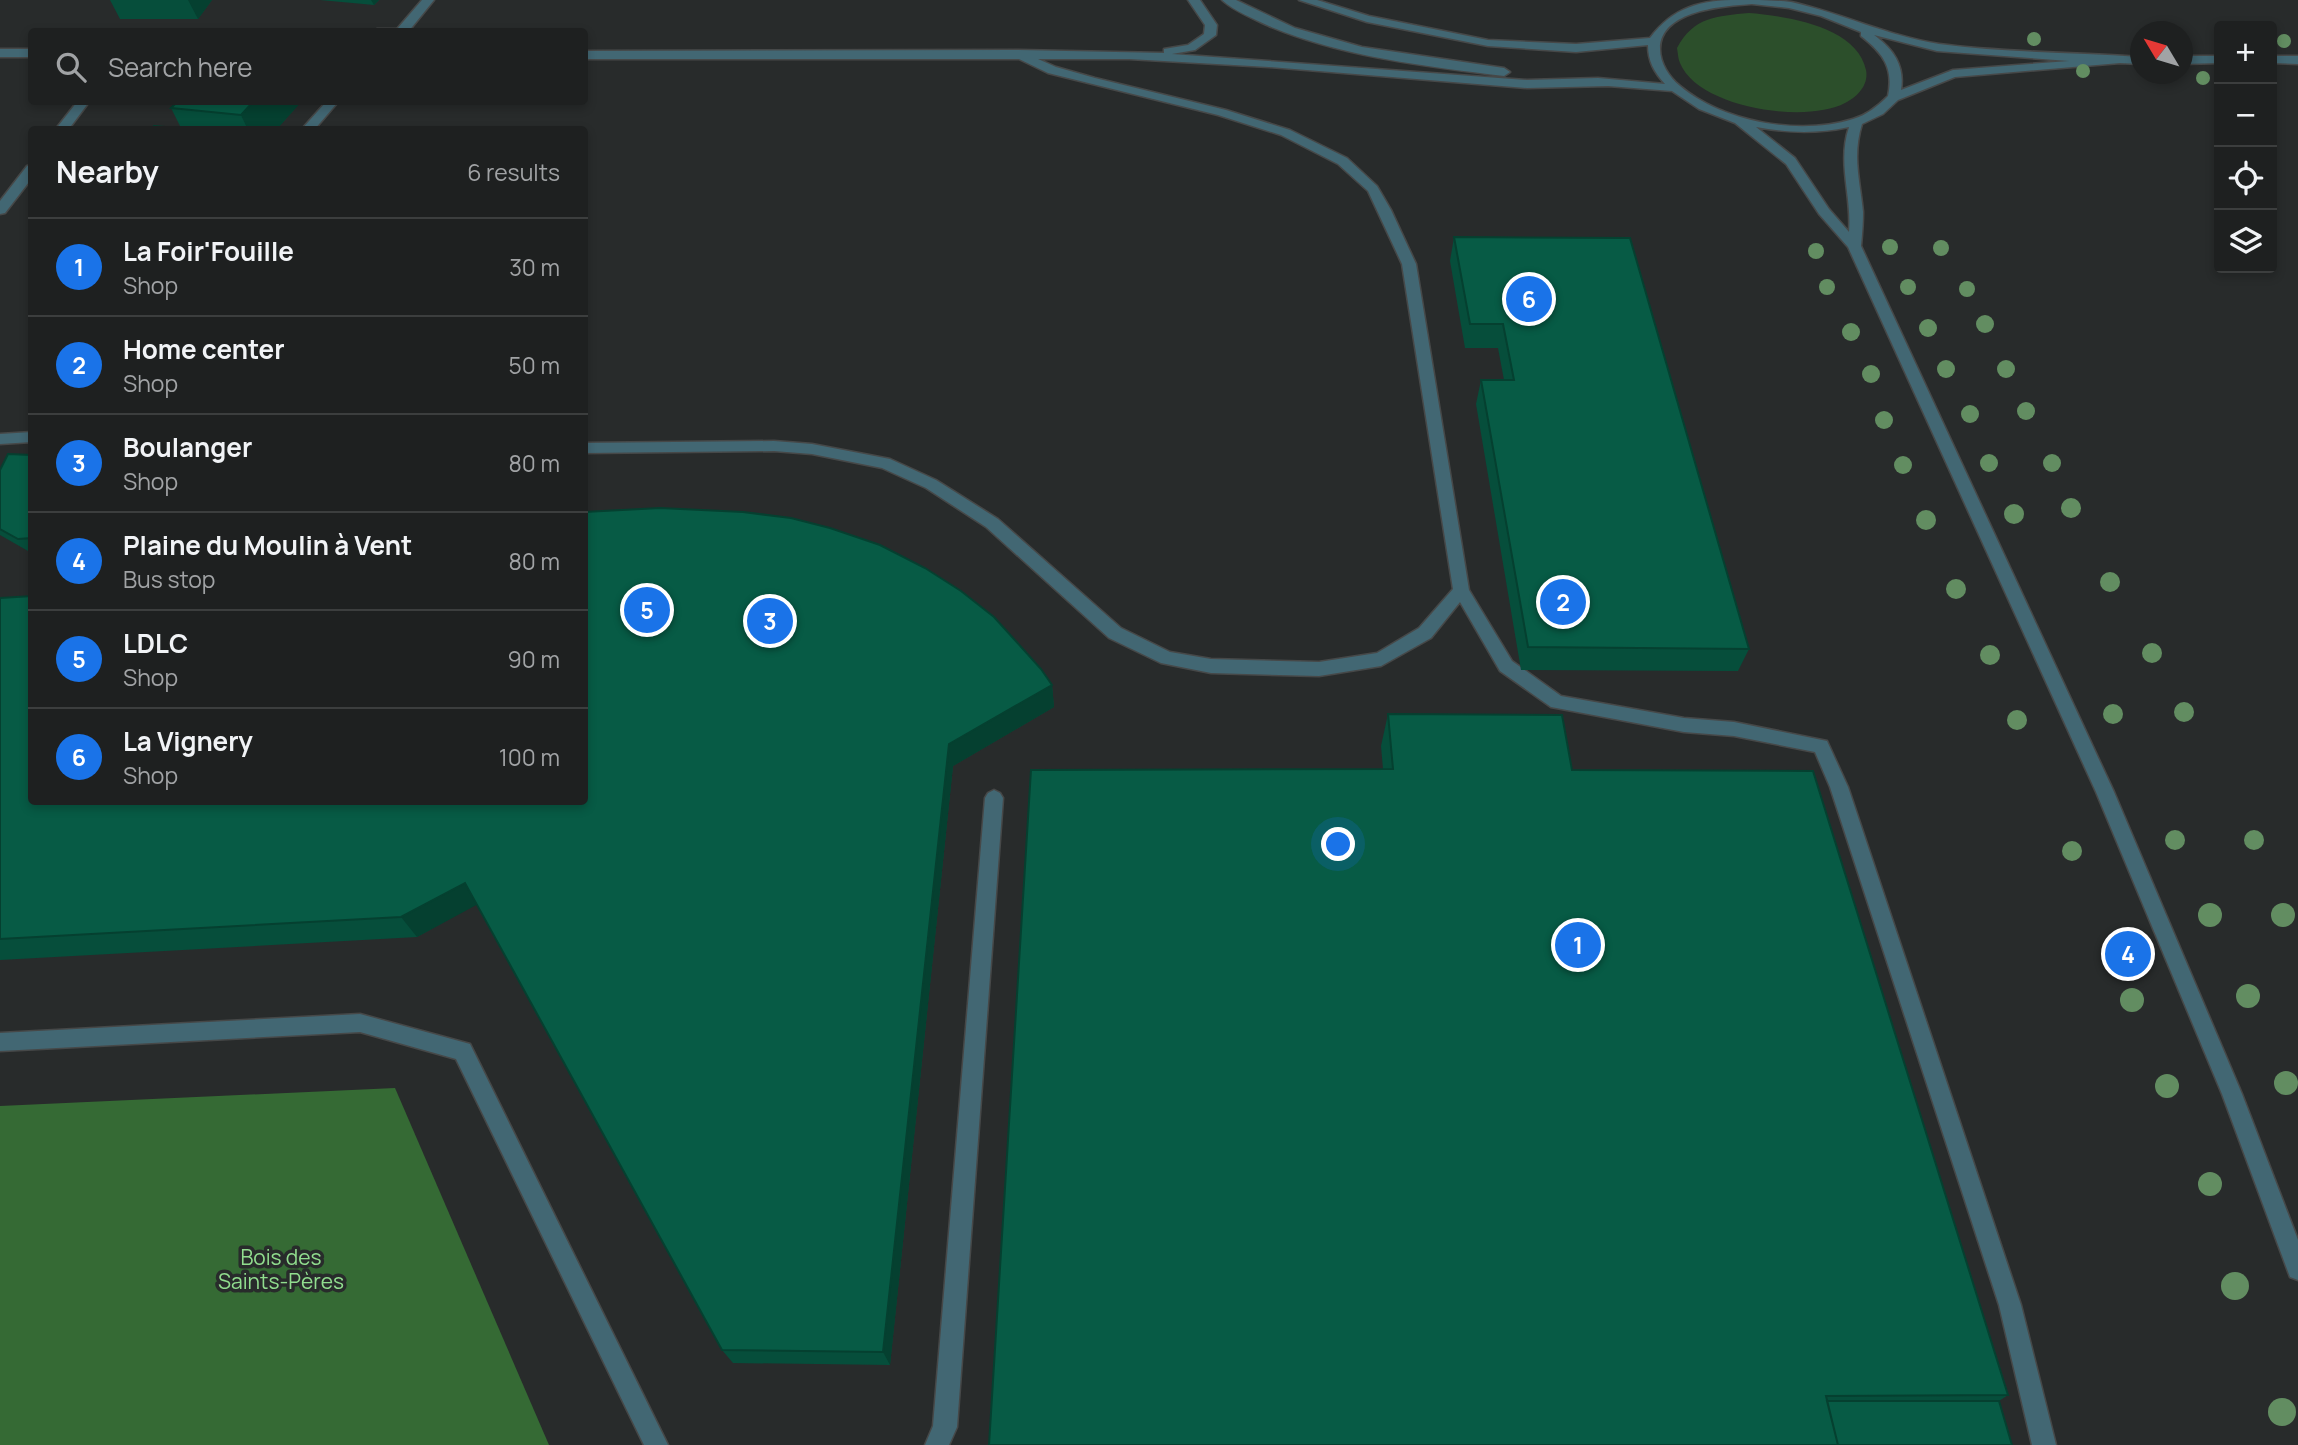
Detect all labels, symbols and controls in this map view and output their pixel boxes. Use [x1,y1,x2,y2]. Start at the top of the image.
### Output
north arrow [2130,21,2193,84]
map controls [2214,21,2277,273]
button: + [2214,21,2277,84]
search box [28,28,588,105]
icon: search [52,48,90,86]
text: Search here [108,49,253,85]
button: − [2214,84,2277,147]
button: locate [2214,147,2277,210]
text: Nearby [56,151,159,192]
text: 6 results [467,156,560,188]
button: layers [2214,210,2277,273]
text: La Foir'Fouille [123,233,294,269]
text: 1 [74,251,84,283]
text: 30 m [509,251,560,283]
text: Shop [123,269,178,301]
pin: 6 [1506,273,1552,325]
text: Home center [123,331,285,367]
text: 2 [72,349,86,381]
text: 50 m [509,349,560,381]
text: Shop [123,367,178,399]
text: Boulanger [123,429,252,465]
text: 3 [72,447,86,479]
text: 80 m [509,447,560,479]
text: Shop [123,465,178,497]
text: Plaine du Moulin à Vent [123,527,412,563]
text: 4 [72,545,86,577]
text: 80 m [509,545,560,577]
text: Bus stop [123,563,215,595]
pin: 2 [1540,576,1586,628]
pin: 5 [624,584,670,636]
pin: 3 [747,595,793,647]
text: LDLC [123,625,188,661]
text: 5 [72,643,86,675]
text: 90 m [508,643,560,675]
text: Shop [123,661,178,693]
text: La Vignery [123,723,253,759]
text: 6 [72,741,86,773]
text: 100 m [499,741,560,773]
text: Shop [123,759,178,791]
your location [1321,827,1355,861]
pin: 1 [1555,919,1601,971]
pin: 4 [2105,928,2151,980]
park label: Bois des Saints-Pères [218,1243,344,1295]

